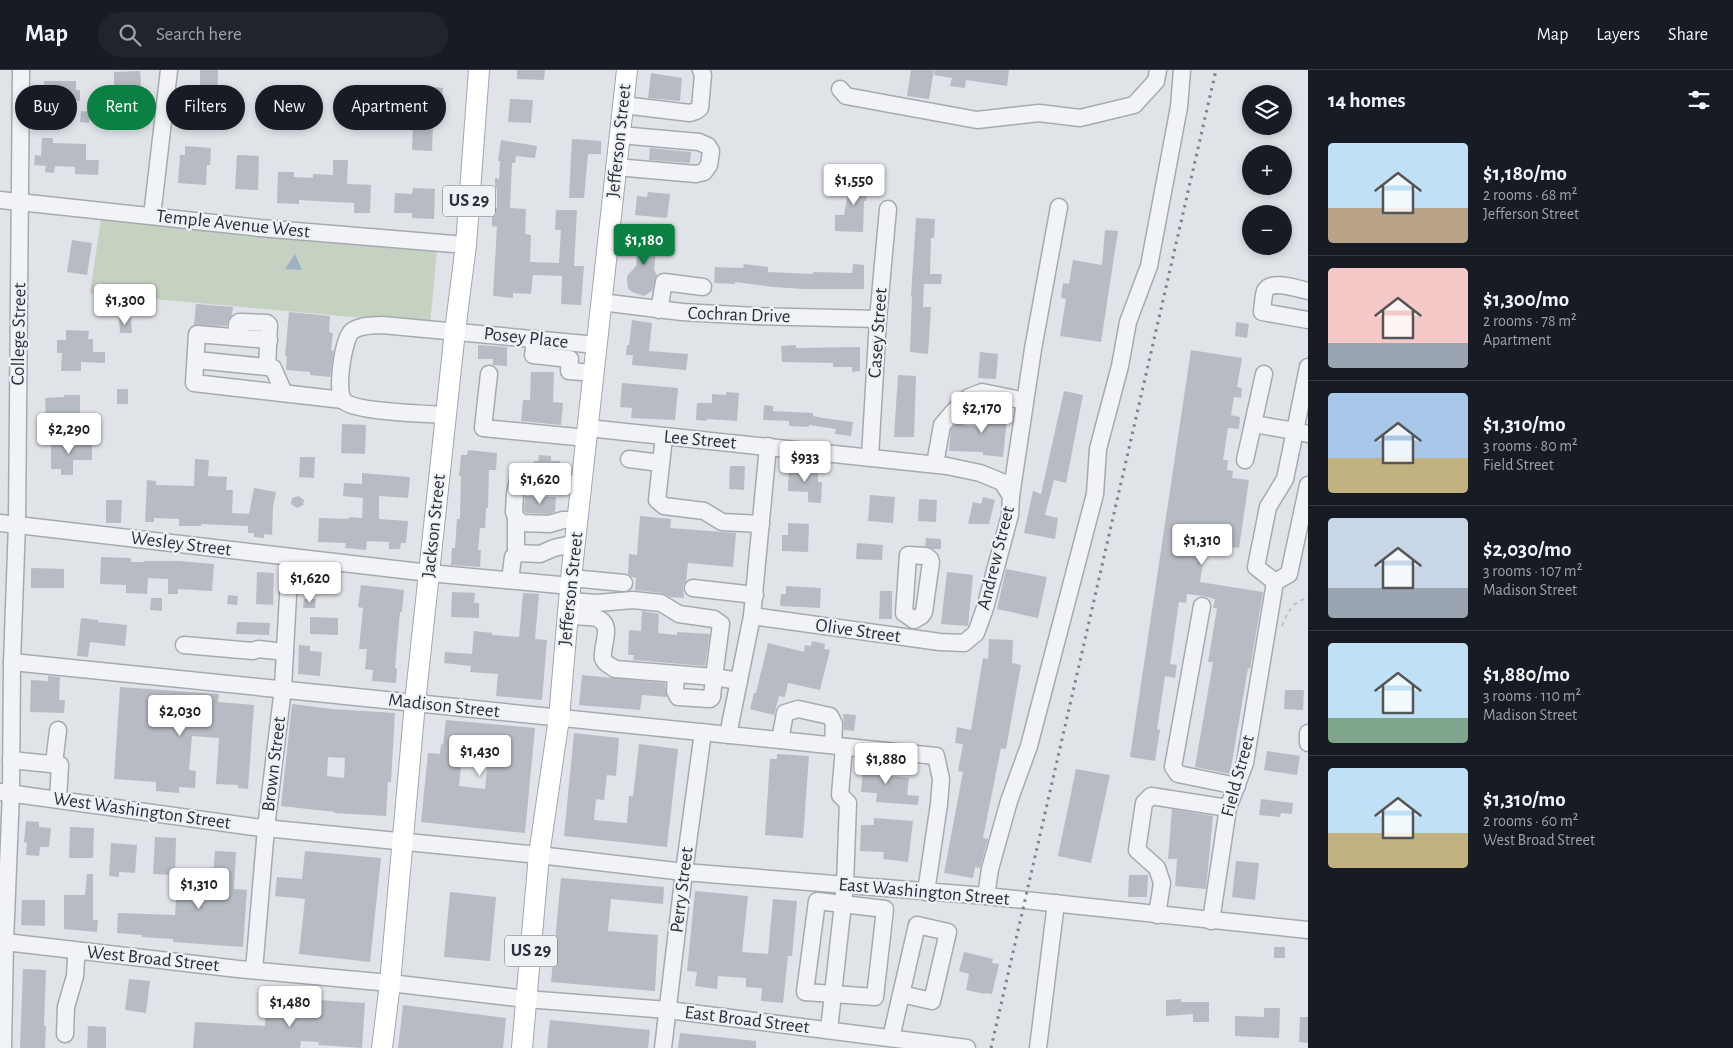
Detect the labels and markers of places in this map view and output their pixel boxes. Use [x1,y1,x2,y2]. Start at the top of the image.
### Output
pin: $1,550 [813,164,895,206]
pin: $1,180 [603,224,685,266]
pin: $1,300 [84,284,166,326]
pin: $2,170 [941,392,1023,434]
pin: $2,290 [28,412,110,455]
pin: $933 [775,440,835,483]
pin: $1,620 [499,462,581,505]
pin: $1,310 [1161,524,1243,566]
pin: $1,620 [269,562,351,604]
pin: $2,030 [139,694,221,737]
pin: $1,430 [439,734,521,777]
pin: $1,880 [845,742,927,785]
pin: $1,310 [158,868,240,910]
pin: $1,480 [249,986,331,1028]

